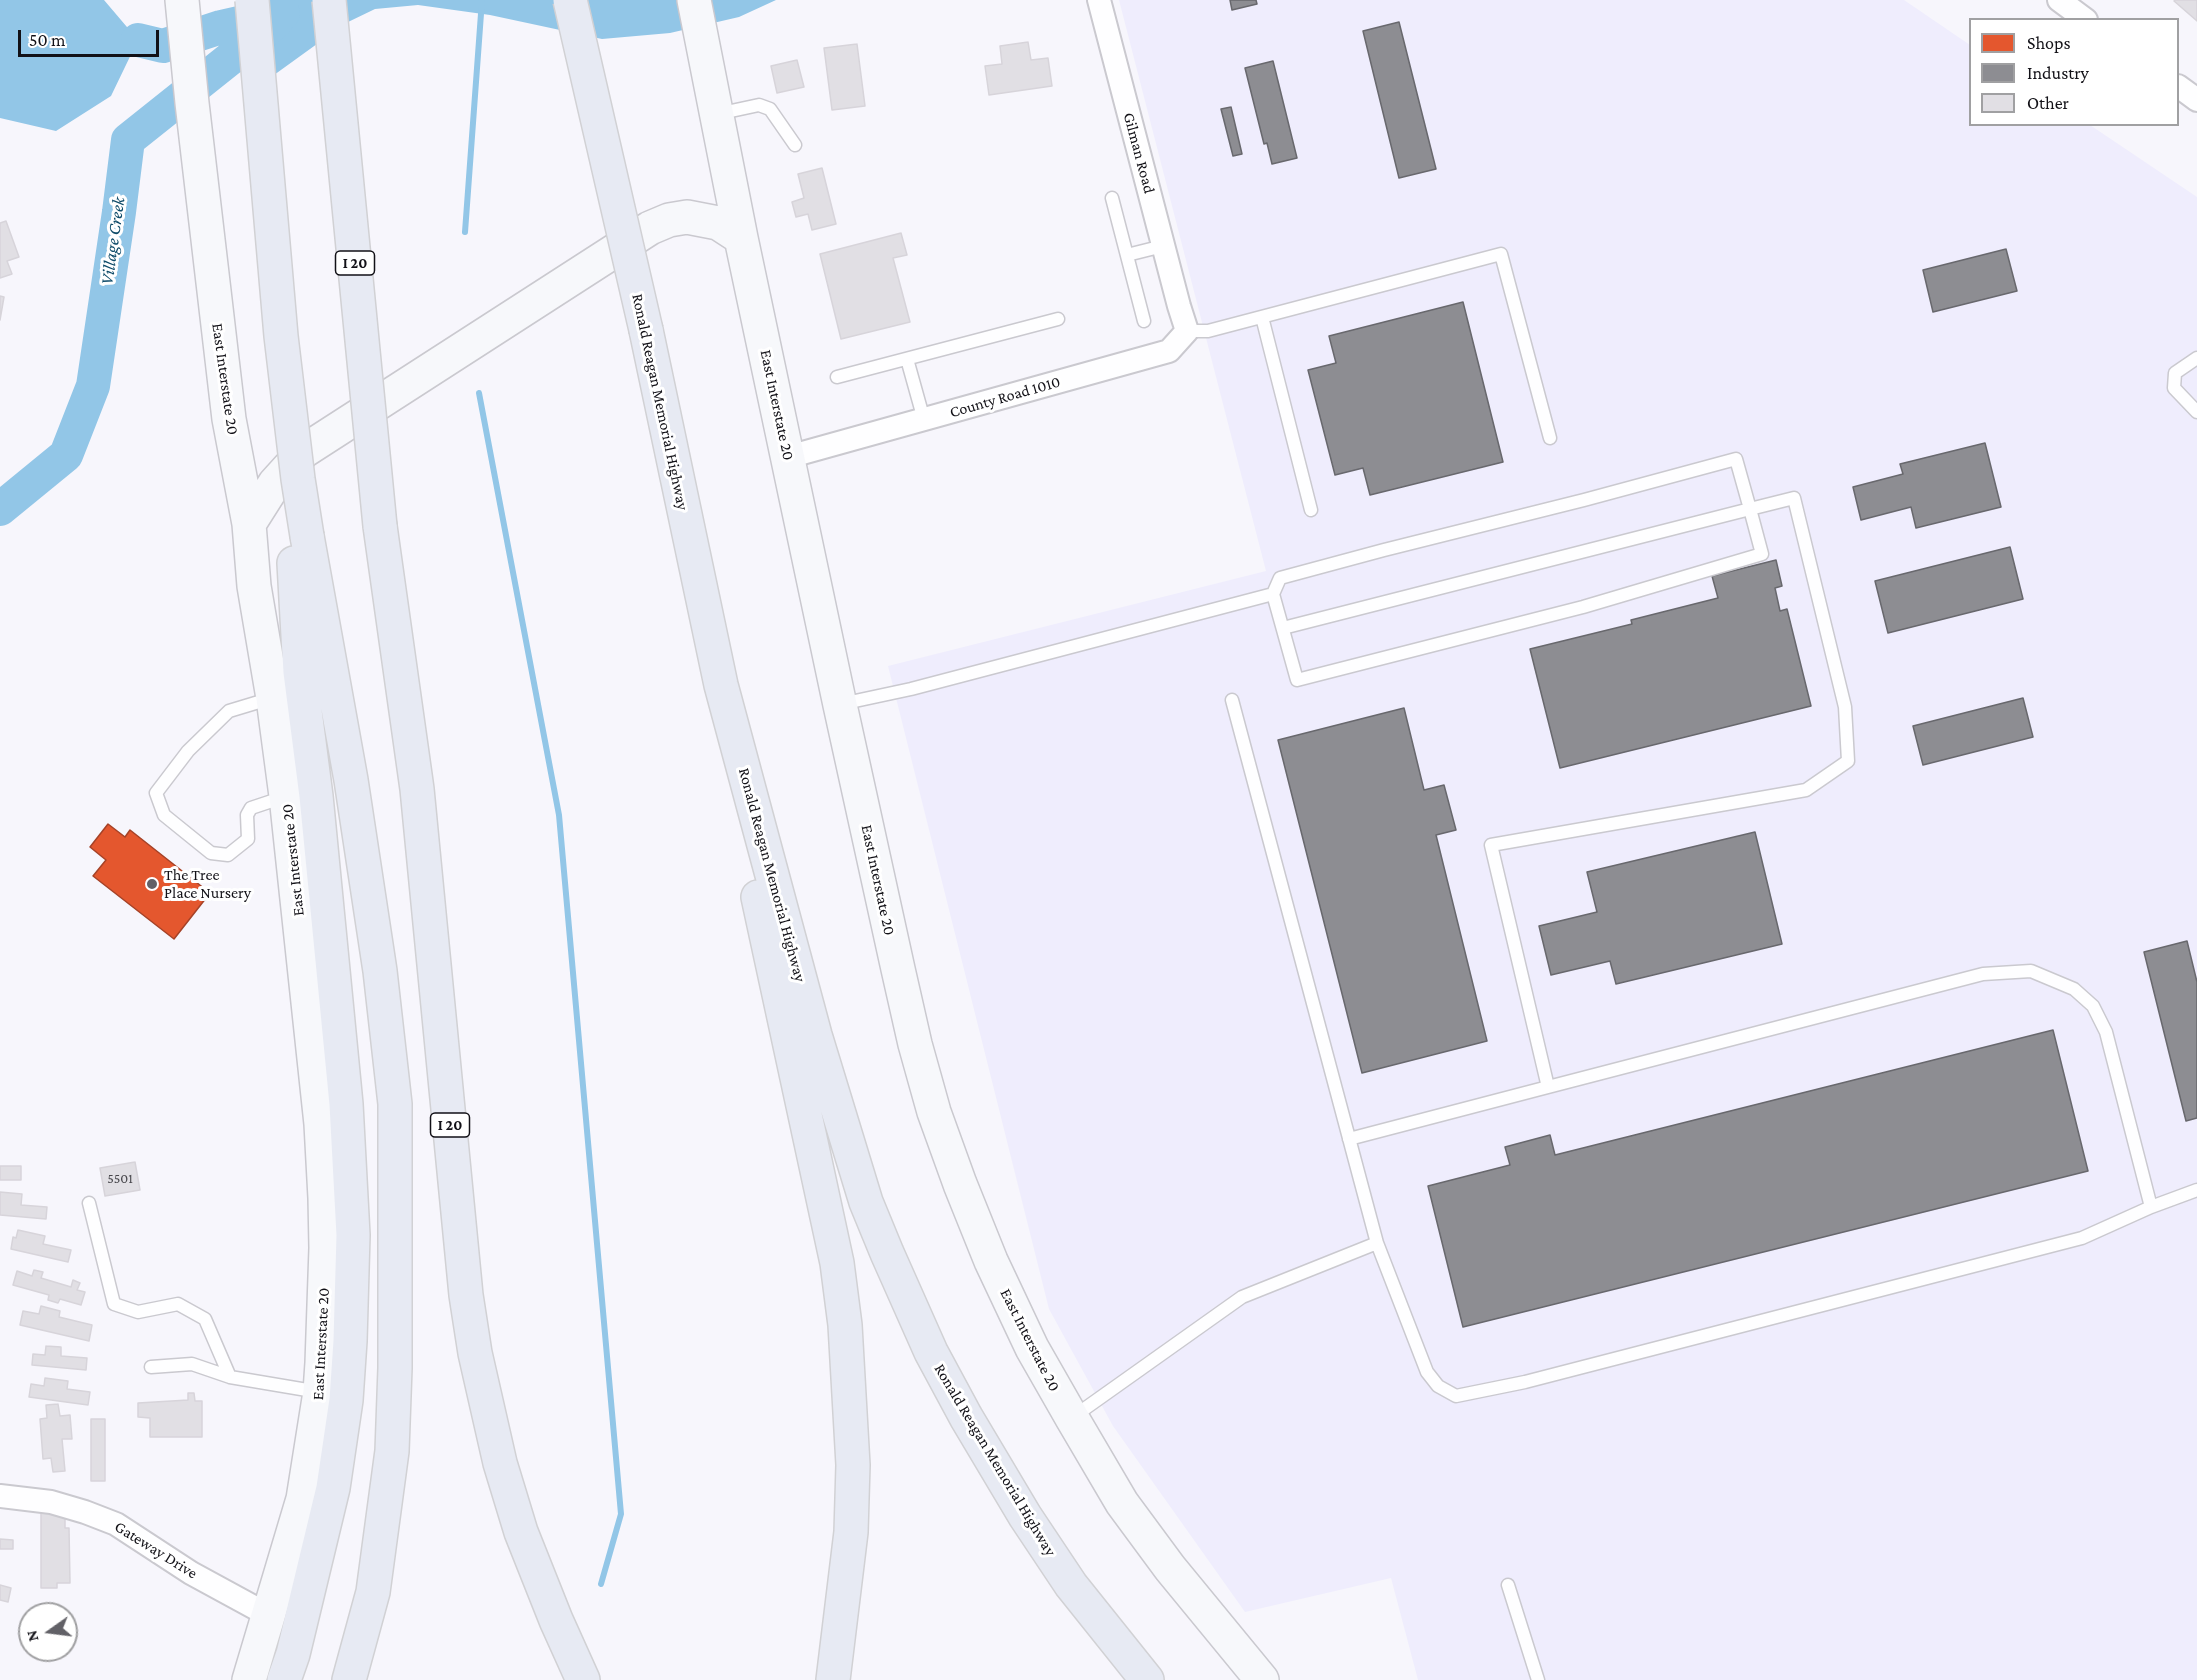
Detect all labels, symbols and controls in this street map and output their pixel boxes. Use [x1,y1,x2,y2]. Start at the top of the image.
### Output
scale bar [21,18,162,56]
legend [1969,18,2179,126]
text: 50 m [29,30,66,50]
text: Shops [2027,33,2071,53]
text: Industry [2027,63,2089,83]
text: Other [2027,93,2069,113]
street label: Gilman Road [1119,111,1159,195]
water label: Village Creek [96,196,130,286]
road number: I 20 [336,251,374,275]
street label: Ronald Reagan Memorial Highway [628,292,692,512]
street label: East Interstate 20 [208,322,242,436]
street label: East Interstate 20 [756,348,798,462]
street label: County Road 1010 [948,372,1062,422]
street label: Ronald Reagan Memorial Highway [734,766,810,984]
street label: East Interstate 20 [278,803,308,917]
street label: East Interstate 20 [857,823,899,937]
place label: The Tree Place Nursery [164,865,251,903]
marker: The Tree Place Nursery [145,877,159,891]
road number: I 20 [430,1113,470,1137]
house number: 5501 [107,1171,133,1187]
street label: East Interstate 20 [996,1285,1064,1395]
street label: East Interstate 20 [308,1287,334,1401]
street label: Ronald Reagan Memorial Highway [930,1360,1060,1560]
street label: Gateway Drive [111,1517,201,1583]
north arrow [18,1602,78,1662]
text: N [22,1629,42,1643]

